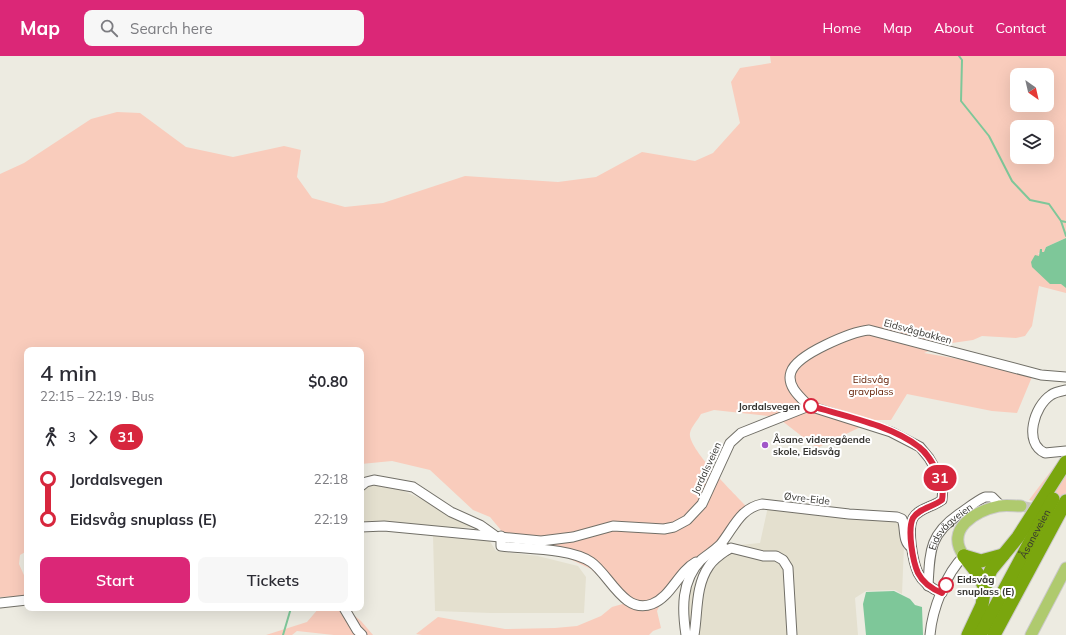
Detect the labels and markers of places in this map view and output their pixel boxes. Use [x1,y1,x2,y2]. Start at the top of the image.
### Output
marker: Jordalsvegen [803,398,819,414]
place label: Jordalsvegen [738,400,800,413]
place label: Åsane videregående skole, Eidsvåg [773,433,871,458]
marker: Åsane videregående skole, Eidsvåg [760,440,770,450]
place label: Eidsvåg snuplass (E) [957,573,1015,598]
marker: Eidsvåg snuplass (E) [938,577,954,593]

